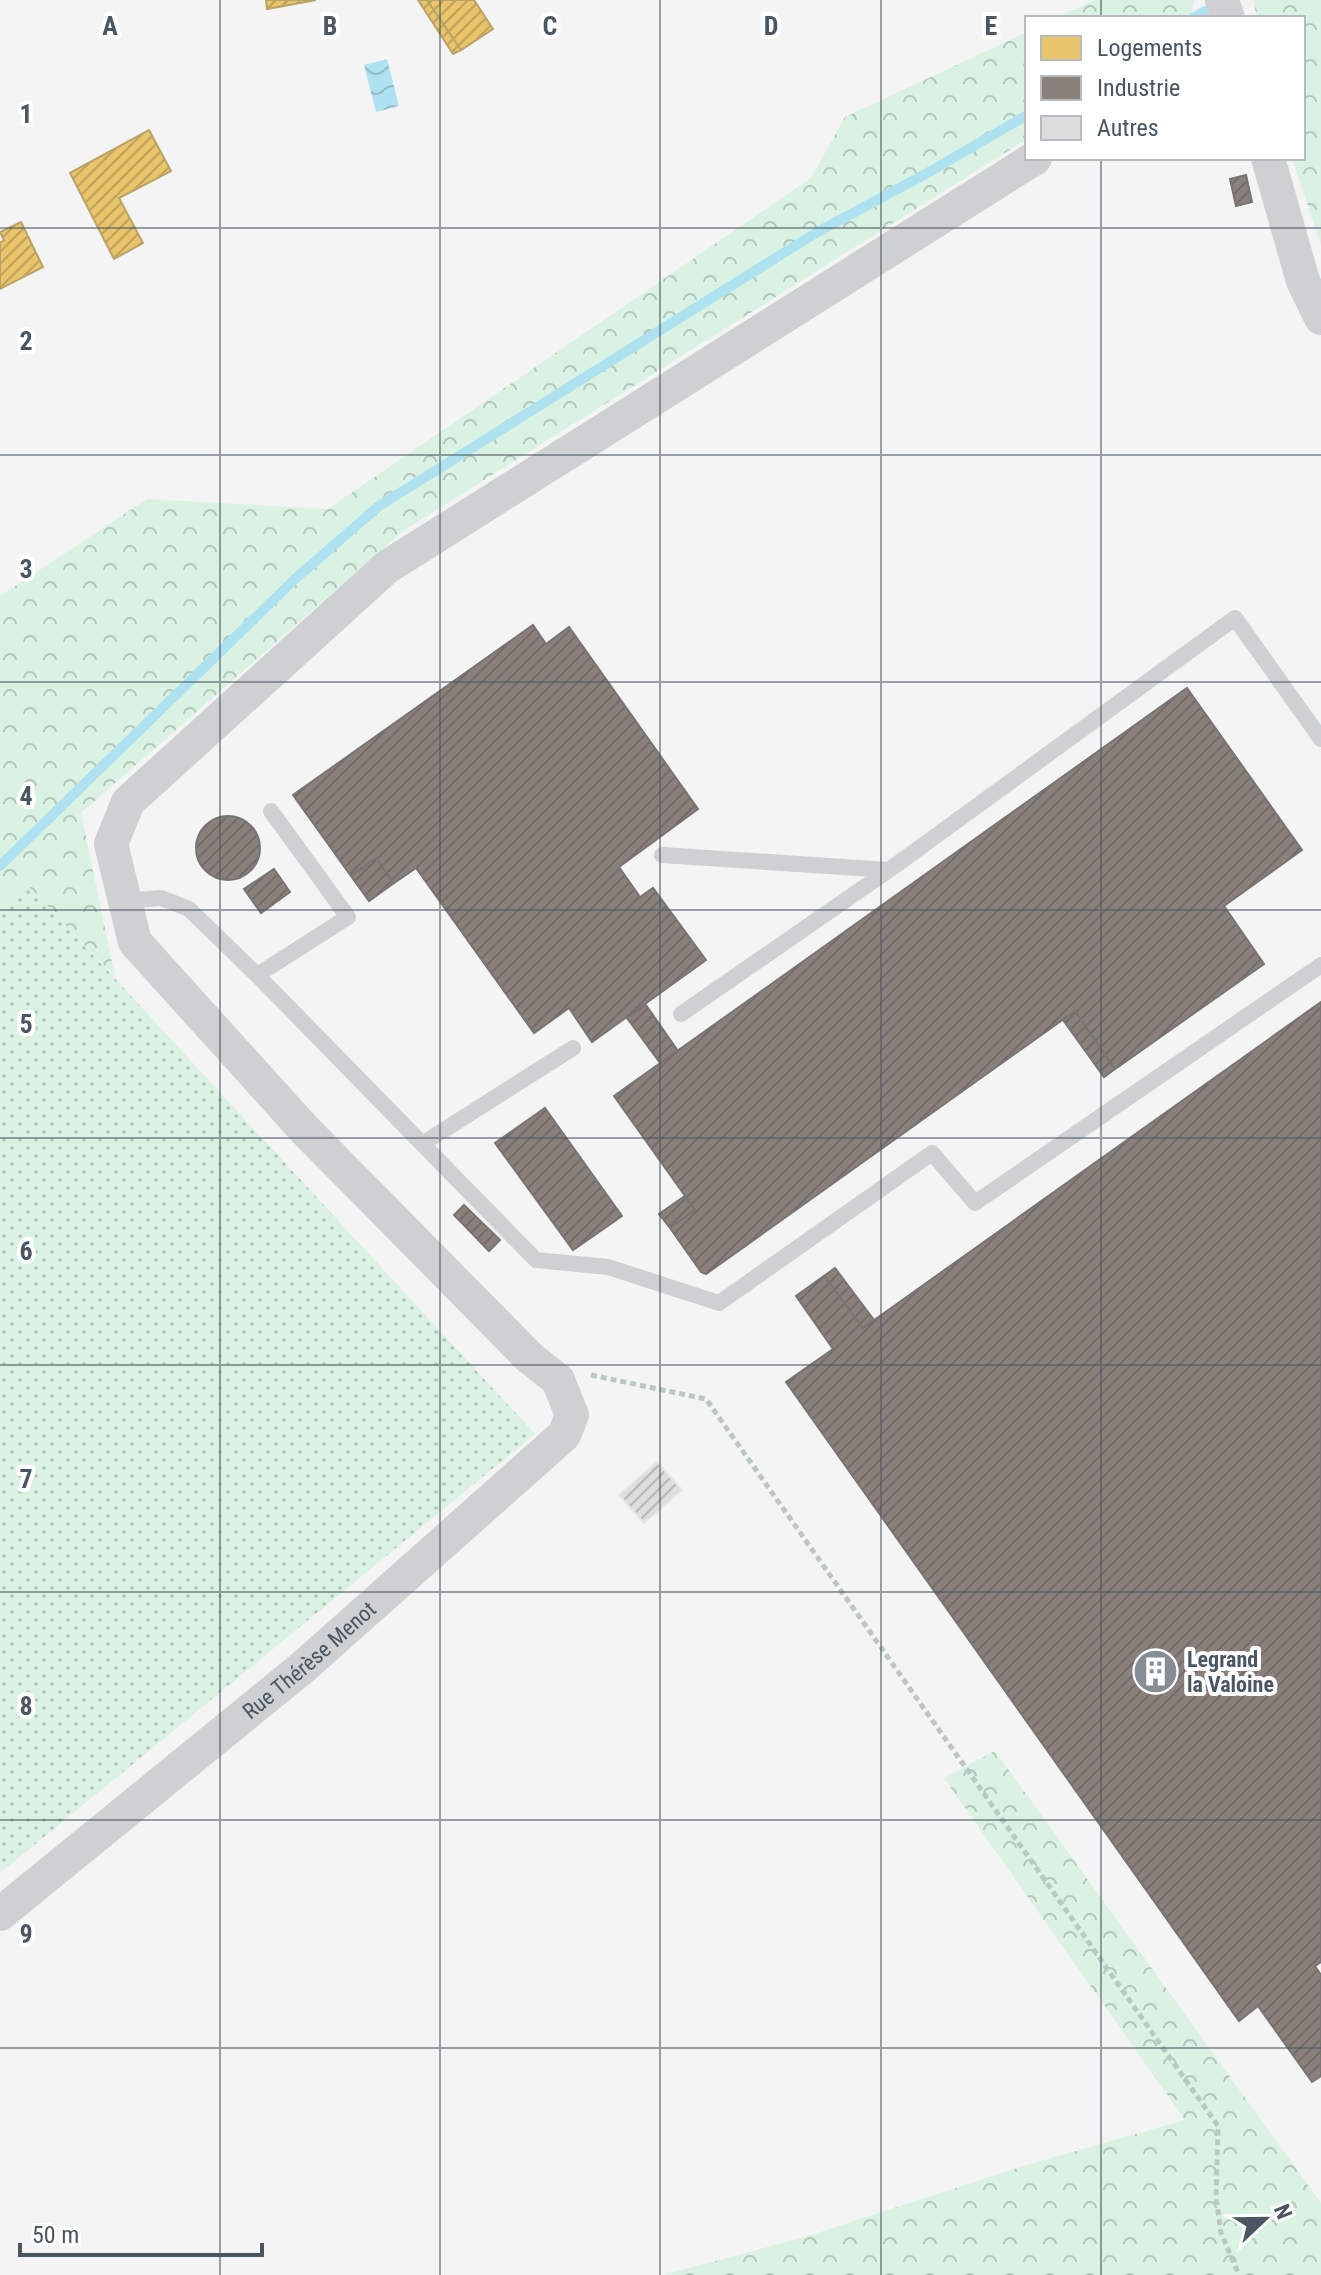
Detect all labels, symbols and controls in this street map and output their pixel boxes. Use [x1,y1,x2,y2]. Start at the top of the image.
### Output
text: A [102,11,118,41]
text: B [323,11,337,41]
text: C [543,11,558,41]
text: D [764,11,778,41]
text: E [985,11,998,41]
legend [1025,16,1305,160]
text: Logements [1097,34,1203,62]
text: Industrie [1097,74,1180,102]
text: 1 [19,99,33,129]
text: Autres [1097,114,1159,142]
text: 2 [19,326,33,356]
text: 3 [19,554,33,584]
text: 4 [19,781,33,811]
text: 5 [19,1009,33,1039]
text: 6 [19,1236,33,1266]
text: 7 [19,1464,33,1494]
street label: Rue Thérèse Menot [237,1596,381,1724]
place label: Legrand la Valoine [1187,1647,1274,1697]
building icon: Legrand la Valoine [1132,1648,1180,1696]
text: 8 [19,1691,33,1721]
text: 9 [19,1919,33,1949]
north arrow [1225,2179,1305,2259]
text: N [1269,2201,1297,2223]
scale bar [20,2207,262,2257]
text: 50 m [32,2221,79,2249]

